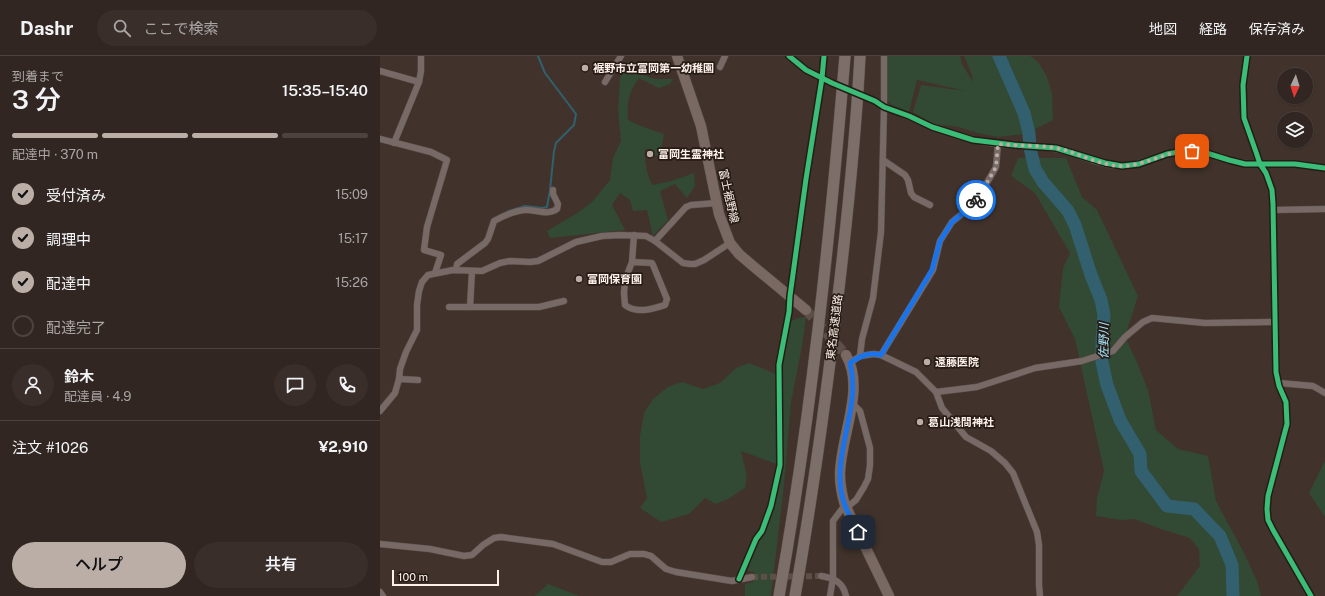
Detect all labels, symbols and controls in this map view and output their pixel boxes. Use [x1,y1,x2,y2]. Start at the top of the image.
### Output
search box [97,10,377,46]
text: Dashr [20,17,73,39]
icon: search [111,17,133,39]
text: ここで検索 [143,20,218,37]
text: 地図 [1149,21,1177,37]
text: 経路 [1199,21,1227,37]
text: 保存済み [1249,21,1305,37]
place label: 裾野市立富岡第一幼稚園 [593,62,714,74]
marker: 裾野市立富岡第一幼稚園 [580,63,590,73]
north arrow [1277,68,1313,104]
map controls [1277,68,1313,148]
text: 到着まで [12,69,64,84]
text: 15:35–15:40 [282,82,368,99]
text: 3 分 [12,84,61,115]
button: layers [1277,112,1313,148]
pin [1175,134,1209,168]
icon: bag [1181,140,1203,162]
text: 配達中 · 370 m [12,147,98,162]
place label: 富岡生霊神社 [658,148,724,160]
marker: 富岡生霊神社 [645,149,655,159]
street label: 富士裾野線 [717,168,741,224]
courier [956,180,996,220]
icon: check [12,183,34,205]
text: 受付済み [46,187,106,204]
text: 15:09 [335,187,368,202]
icon: bike [965,189,987,211]
icon: check [12,227,34,249]
text: 調理中 [46,231,91,248]
text: 15:17 [338,231,368,246]
icon: check [12,271,34,293]
place label: 富岡保育園 [587,273,642,285]
marker: 富岡保育園 [574,274,584,284]
text: 配達中 [46,275,91,292]
text: 15:26 [335,275,368,290]
street label: 東名高速道路 [824,294,844,360]
text: 配達完了 [46,319,106,336]
water label: 佐野川 [1097,321,1111,359]
place label: 遠藤医院 [935,356,979,368]
marker: 遠藤医院 [922,357,932,367]
button: person [12,364,54,406]
button: chat [274,364,316,406]
button: phone [326,364,368,406]
text: 鈴木 [64,368,94,385]
text: 配達員 · 4.9 [64,389,131,404]
place label: 葛山浅間神社 [928,416,994,428]
marker: 葛山浅間神社 [915,417,925,427]
text: ¥2,910 [318,438,368,455]
text: 注文 #1026 [12,439,88,456]
pin [841,515,875,549]
icon: home [847,521,869,543]
button: ヘルプ [12,542,186,588]
button: 共有 [194,542,368,588]
scale bar [392,568,499,587]
text: 100 m [398,571,428,583]

